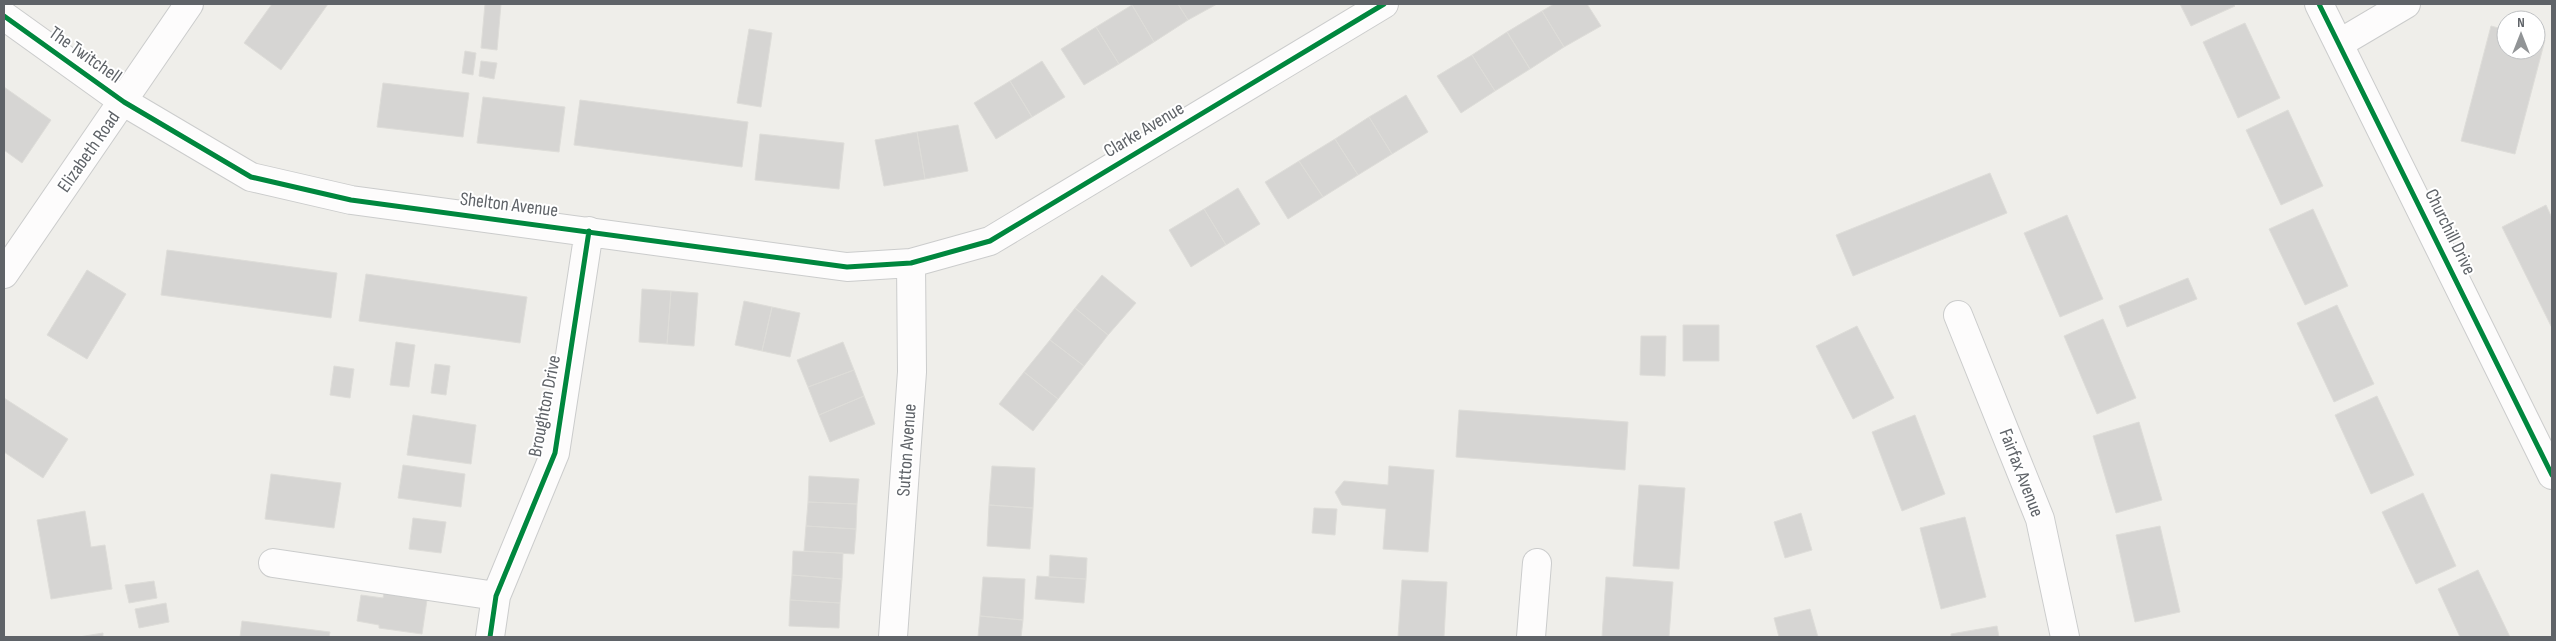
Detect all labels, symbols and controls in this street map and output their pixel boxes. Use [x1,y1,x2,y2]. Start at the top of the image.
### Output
north arrow [2496,10,2546,60]
text: N [2517,14,2525,31]
street label: The Twitchell [44,22,126,88]
street label: Clarke Avenue [1100,97,1188,163]
street label: Elizabeth Road [53,107,125,197]
street label: Churchill Drive [2419,185,2481,279]
street label: Shelton Avenue [459,188,559,222]
street label: Broughton Drive [524,353,566,459]
street label: Sutton Avenue [892,403,922,497]
street label: Fairfax Avenue [1994,426,2048,520]

